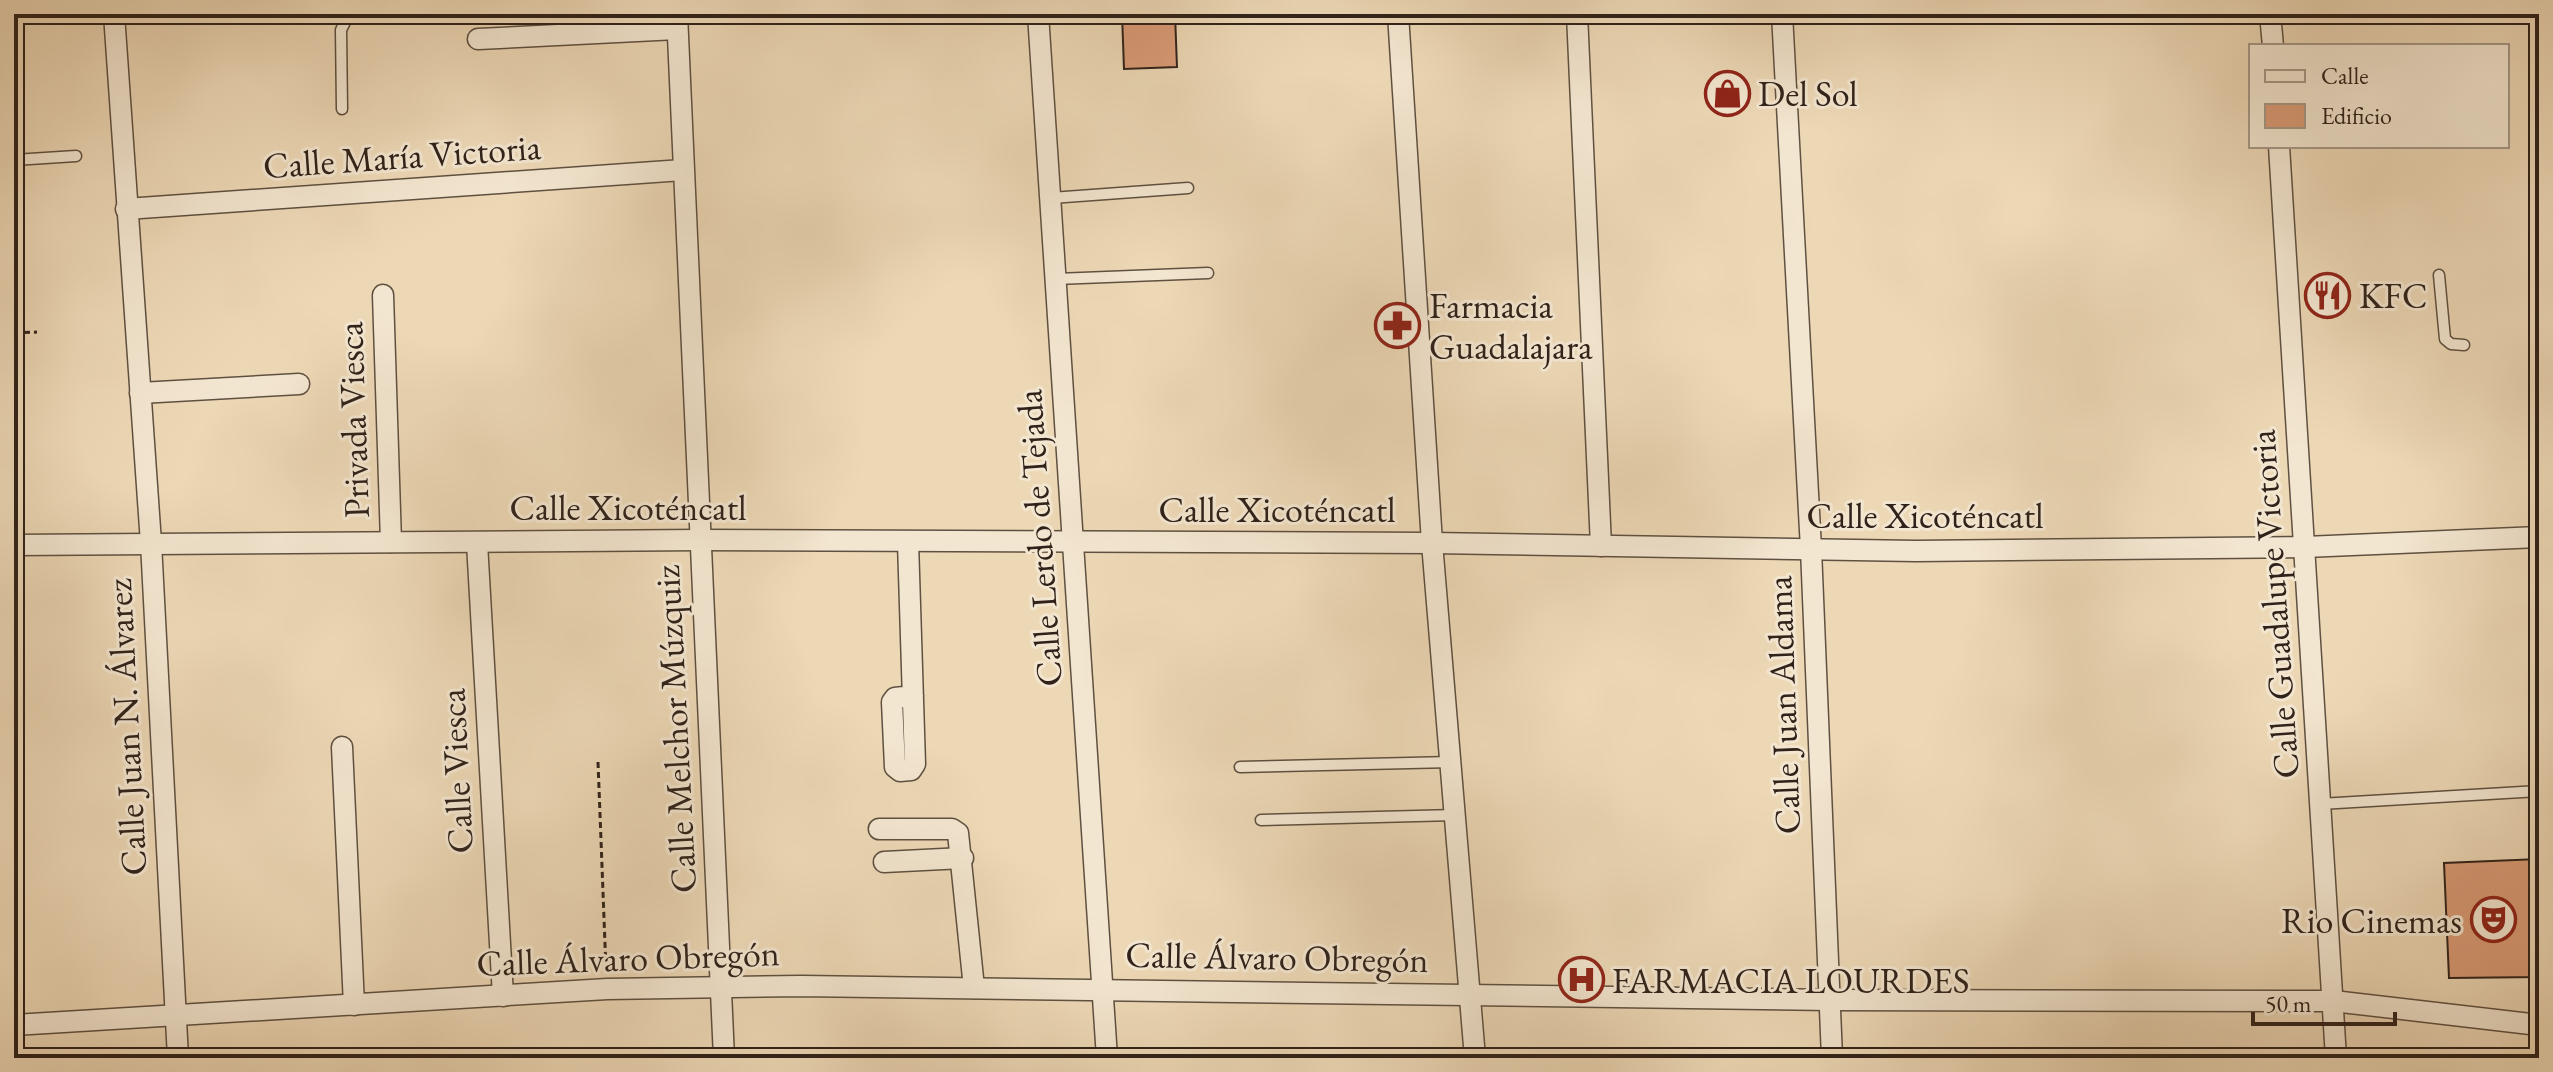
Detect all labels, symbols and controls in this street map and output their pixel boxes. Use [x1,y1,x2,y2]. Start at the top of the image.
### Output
legend [2249,44,2509,148]
text: Calle [2321,60,2369,91]
shop icon: Del Sol [1703,69,1751,117]
place label: Del Sol [1758,70,1858,117]
text: Edificio [2321,100,2392,131]
street label: Calle María Victoria [262,123,543,189]
restaurant icon: KFC [2304,271,2352,319]
place label: KFC [2359,272,2428,319]
place label: Farmacia Guadalajara [1429,282,1593,370]
pharmacy icon: Farmacia Guadalajara [1374,302,1422,350]
street label: Privada Viesca [326,320,380,519]
street label: Calle Lerdo de Tejada [1005,387,1073,688]
street label: Calle Guadalupe Victoria [2238,427,2310,780]
street label: Calle Xicoténcatl [509,484,747,531]
street label: Calle Xicoténcatl [1158,486,1396,533]
street label: Calle Xicoténcatl [1806,492,2044,539]
street label: Calle Melchor Múzquiz [643,563,707,894]
street label: Calle Juan Aldama [1755,574,1811,835]
street label: Calle Juan N. Álvarez [95,577,157,877]
street label: Calle Viesca [428,687,484,855]
theatre icon: Rio Cinemas [2469,896,2517,944]
place label: Rio Cinemas [2281,897,2462,944]
street label: Calle Álvaro Obregón [476,929,780,987]
street label: Calle Álvaro Obregón [1125,931,1429,983]
hospital icon: FARMACIA LOURDES [1557,956,1605,1004]
place label: FARMACIA LOURDES [1612,957,1969,1004]
scale bar [2253,976,2395,1026]
text: 50 m [2265,988,2312,1019]

